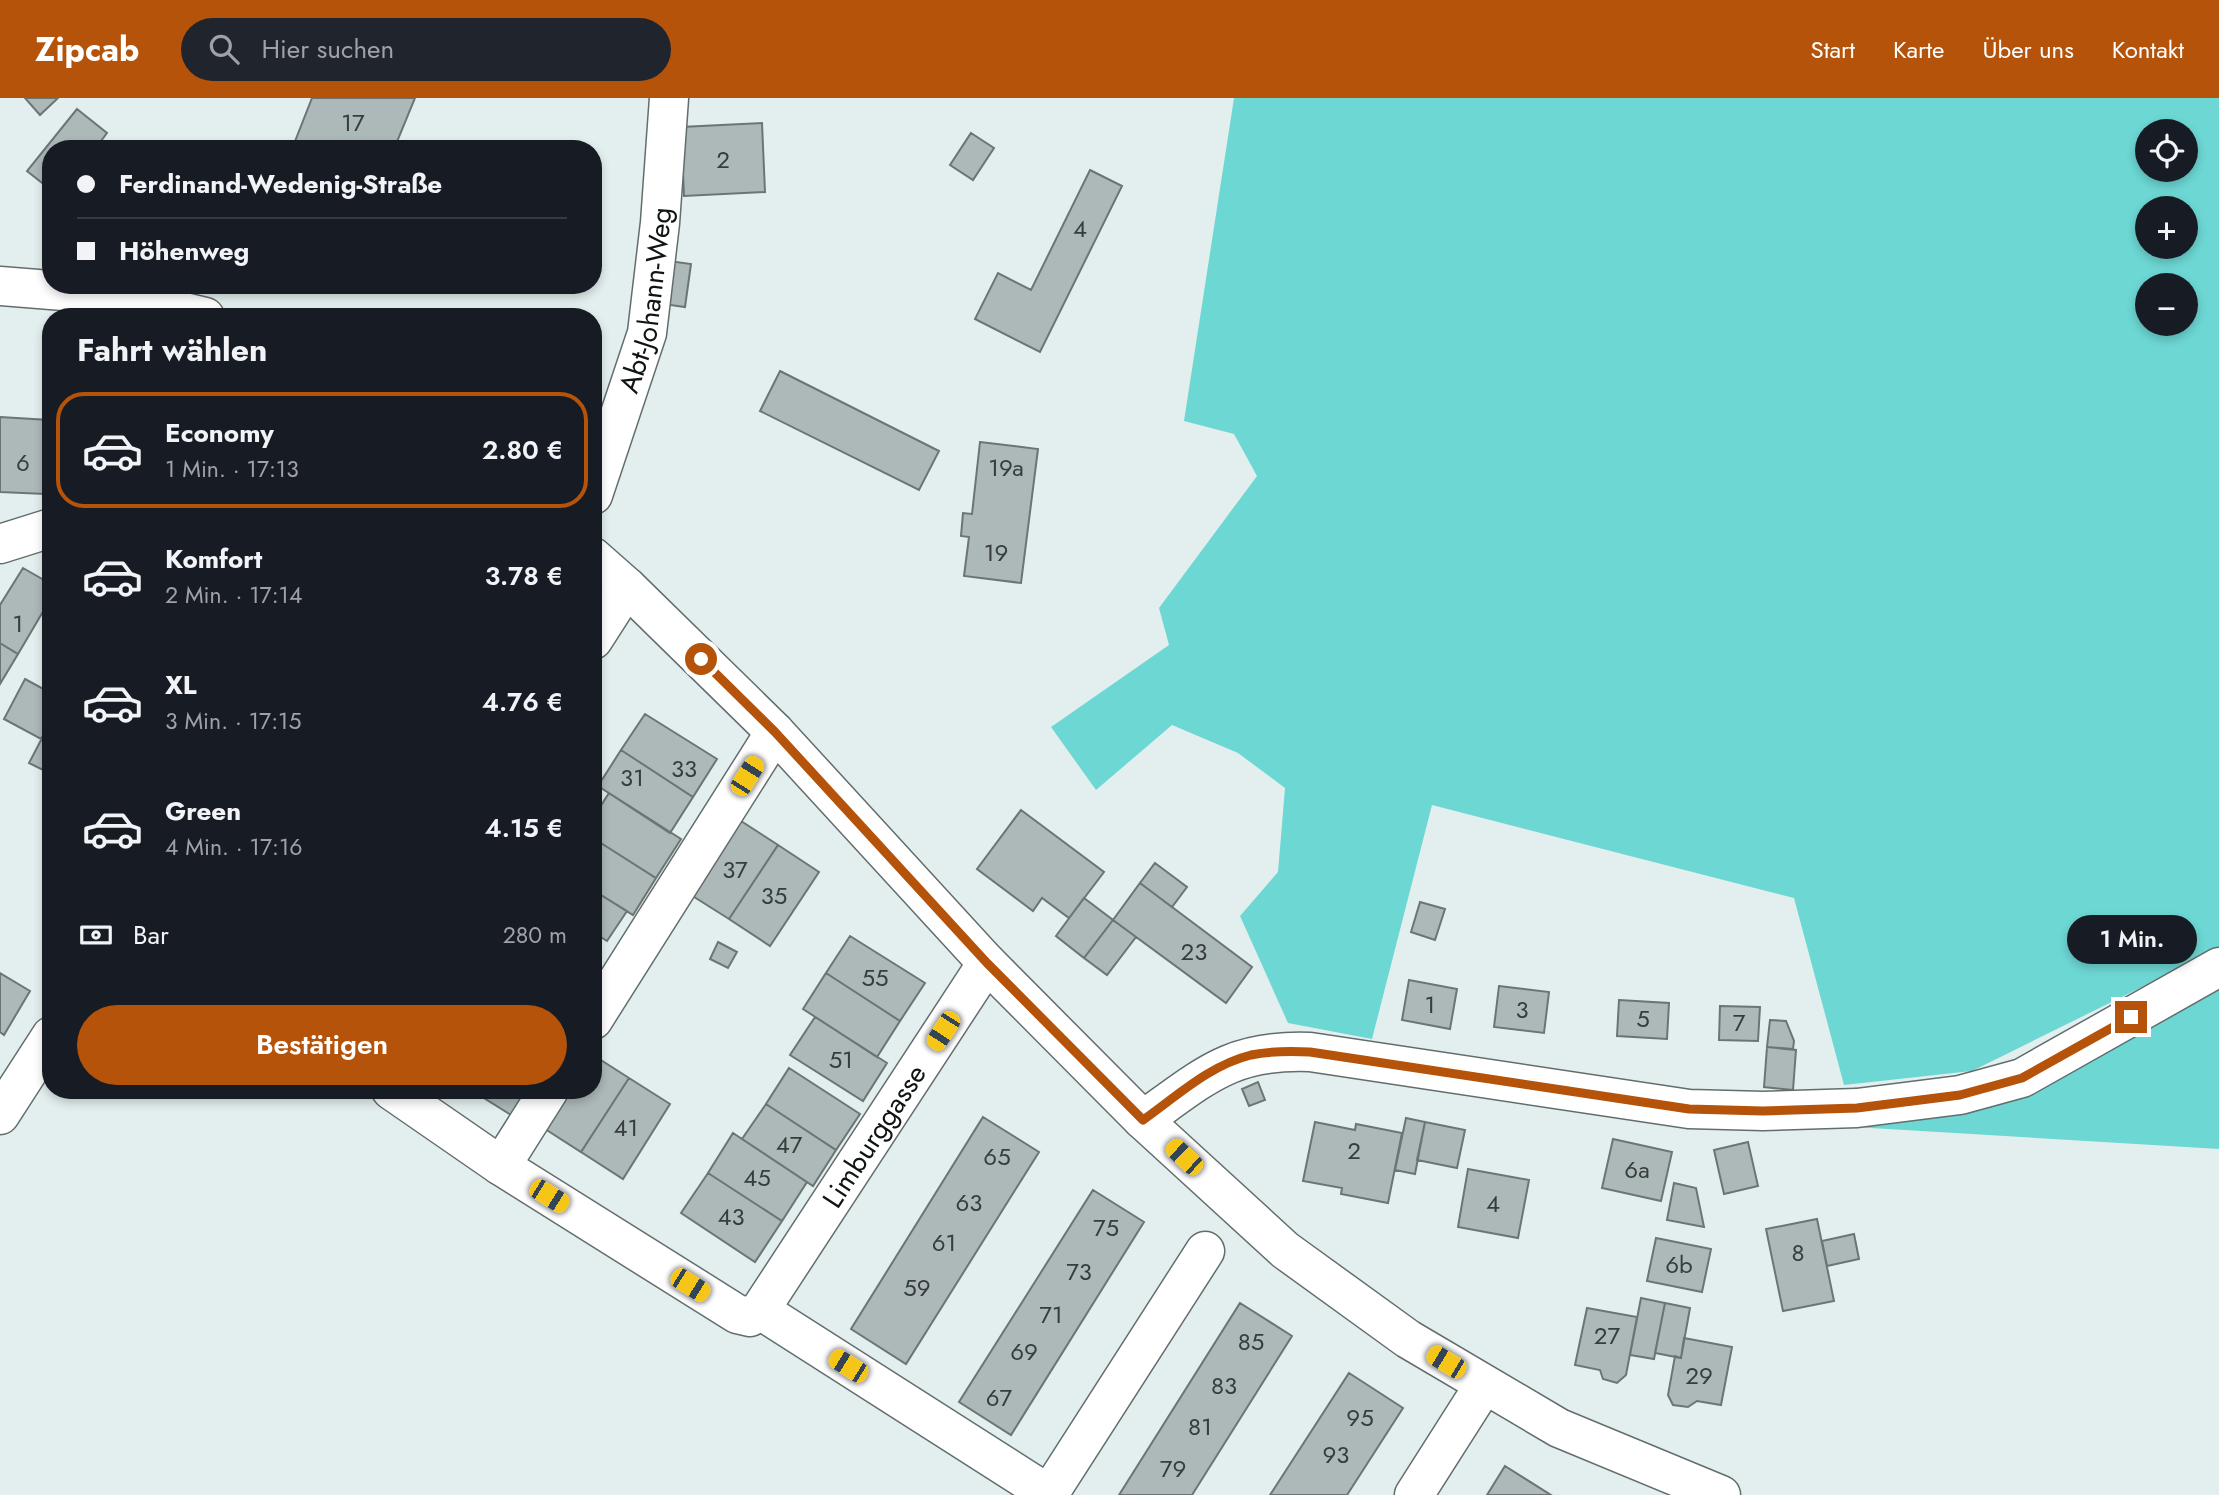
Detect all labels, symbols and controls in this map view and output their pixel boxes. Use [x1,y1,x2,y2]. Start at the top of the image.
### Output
search box [181,18,671,81]
text: Zipcab [35,26,139,73]
icon: search [205,30,243,68]
text: Hier suchen [261,30,394,68]
text: Start [1811,32,1855,67]
text: Karte [1893,32,1944,67]
text: Über uns [1982,32,2074,67]
text: Kontakt [2112,32,2184,67]
house number: 17 [341,105,365,140]
map controls [2135,119,2198,336]
button: locate [2135,119,2198,182]
house number: 2 [716,142,730,177]
text: Ferdinand-Wedenig-Straße [119,165,442,203]
button: + [2135,196,2198,259]
street label: Abt-Johann-Weg [608,206,682,398]
house number: 4 [1073,211,1087,246]
text: Höhenweg [119,232,249,270]
button: − [2135,273,2198,336]
text: Fahrt wählen [77,327,267,373]
text: Economy [165,414,274,452]
icon: car [81,419,144,482]
text: 2.80 € [482,431,563,469]
house number: 6 [16,445,30,480]
house number: 19a [988,450,1024,485]
text: 1 Min. · 17:13 [165,452,299,486]
house number: 19 [984,535,1008,570]
text: Komfort [165,540,262,578]
icon: car [81,545,144,608]
text: 3.78 € [485,557,563,595]
text: 2 Min. · 17:14 [165,578,302,612]
house number: 1 [13,606,23,641]
route start [685,643,717,675]
text: XL [165,666,197,704]
icon: car [81,671,144,734]
text: 4.76 € [482,683,563,721]
text: 3 Min. · 17:15 [165,704,301,738]
house number: 33 [671,751,697,786]
car [727,753,768,799]
house number: 31 [620,760,644,795]
text: Green [165,792,241,830]
icon: car [81,797,144,860]
text: 4.15 € [485,809,563,847]
text: 4 Min. · 17:16 [165,830,303,864]
house number: 37 [722,852,748,887]
house number: 35 [761,878,787,913]
icon: cash [77,916,115,954]
text: Bar [133,916,169,954]
callout: 1 Min. [2066,916,2196,964]
text: 280 m [503,918,567,952]
text: 1 Min. [2100,922,2164,956]
house number: 23 [1181,934,1207,969]
house number: 55 [861,960,889,995]
house number: 1 [1425,987,1435,1022]
house number: 3 [1515,992,1529,1027]
house number: 5 [1636,1001,1650,1036]
route end [2115,1001,2147,1033]
button: Bestätigen [77,1005,567,1085]
house number: 7 [1733,1005,1746,1040]
car [923,1008,964,1054]
house number: 51 [829,1042,853,1077]
street label: Limburggasse [812,1056,936,1216]
house number: 41 [614,1110,638,1145]
house number: 47 [776,1127,803,1162]
house number: 2 [1347,1133,1361,1168]
car [1162,1135,1207,1179]
house number: 65 [983,1139,1011,1174]
house number: 6a [1624,1152,1650,1187]
house number: 45 [743,1160,771,1195]
car [526,1176,573,1216]
house number: 63 [956,1185,982,1220]
house number: 4 [1486,1186,1500,1221]
house number: 43 [717,1199,745,1234]
house number: 75 [1093,1210,1119,1245]
house number: 61 [932,1225,956,1260]
house number: 8 [1791,1235,1805,1270]
house number: 6b [1665,1247,1693,1282]
house number: 73 [1066,1254,1092,1289]
car [667,1265,714,1305]
house number: 59 [903,1270,931,1305]
house number: 71 [1039,1297,1063,1332]
house number: 27 [1594,1318,1621,1353]
house number: 85 [1238,1324,1264,1359]
house number: 69 [1010,1334,1038,1369]
car [1423,1342,1470,1382]
car [825,1346,872,1386]
house number: 29 [1685,1358,1713,1393]
house number: 83 [1211,1368,1237,1403]
house number: 67 [986,1380,1013,1415]
house number: 95 [1346,1400,1374,1435]
house number: 81 [1188,1409,1212,1444]
house number: 93 [1323,1437,1349,1472]
house number: 79 [1160,1451,1186,1486]

